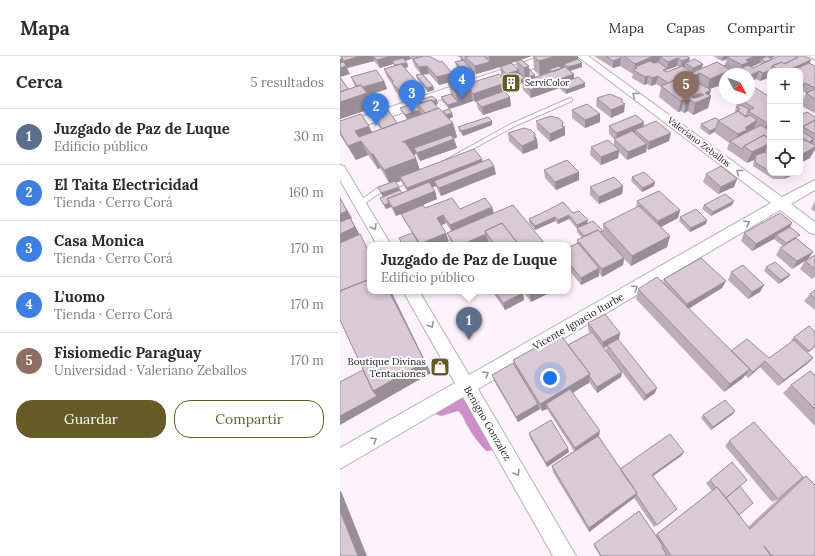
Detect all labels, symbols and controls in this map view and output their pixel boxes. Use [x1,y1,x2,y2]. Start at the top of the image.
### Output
text: Mapa [20,16,70,40]
text: Mapa [609,19,644,37]
text: Capas [666,19,705,37]
text: Compartir [727,19,795,37]
pin: 4 [449,66,475,99]
north arrow [719,68,755,104]
map controls [767,68,803,176]
button: + [767,68,803,104]
text: Cerca [16,71,63,93]
pin: 5 [673,71,699,104]
building icon: ServiColor [500,72,522,94]
text: 5 resultados [250,74,324,91]
place label: ServiColor [525,77,569,88]
pin: 3 [399,80,425,113]
pin: 2 [363,93,389,126]
one-way arrow [632,93,639,100]
button: − [767,104,803,140]
street label: Valeriano Zeballos [665,114,733,169]
text: Juzgado de Paz de Luque [54,119,230,138]
text: 1 [26,128,32,145]
text: 30 m [294,128,324,145]
text: Edificio público [54,138,148,155]
button: locate [767,140,803,176]
one-way arrow [736,169,743,177]
text: El Taita Electricidad [54,175,199,194]
text: 2 [26,184,32,201]
text: 160 m [289,184,324,201]
text: Tienda · Cerro Corá [54,194,173,211]
one-way arrow [743,220,750,227]
one-way arrow [369,223,376,230]
text: Casa Monica [54,231,144,250]
text: 3 [25,240,33,257]
text: 170 m [290,240,324,257]
popup [367,242,571,294]
text: Tienda · Cerro Corá [54,250,173,267]
text: Juzgado de Paz de Luque [381,250,557,269]
text: Edificio público [381,269,475,286]
one-way arrow [631,286,638,293]
text: L'uomo [54,287,105,306]
street label: Vicente Ignacio Iturbe [530,290,627,353]
text: 4 [25,296,33,313]
text: 170 m [290,296,324,313]
text: Tienda · Cerro Corá [54,306,173,323]
pin: 1 [456,307,482,340]
one-way arrow [426,321,433,328]
text: Fisiomedic Paraguay [54,343,201,362]
text: 5 [25,352,33,369]
text: 170 m [290,352,324,369]
place label: Boutique Divinas Tentaciones [348,355,426,380]
shop icon: Boutique Divinas Tentaciones [429,356,451,378]
text: Universidad · Valeriano Zeballos [54,362,247,379]
your location [540,368,560,388]
one-way arrow [482,372,489,379]
street label: Benigno Gonzalez [461,384,514,463]
button: Guardar [16,400,166,438]
button: Compartir [174,400,324,438]
one-way arrow [370,437,377,444]
one-way arrow [512,469,519,477]

